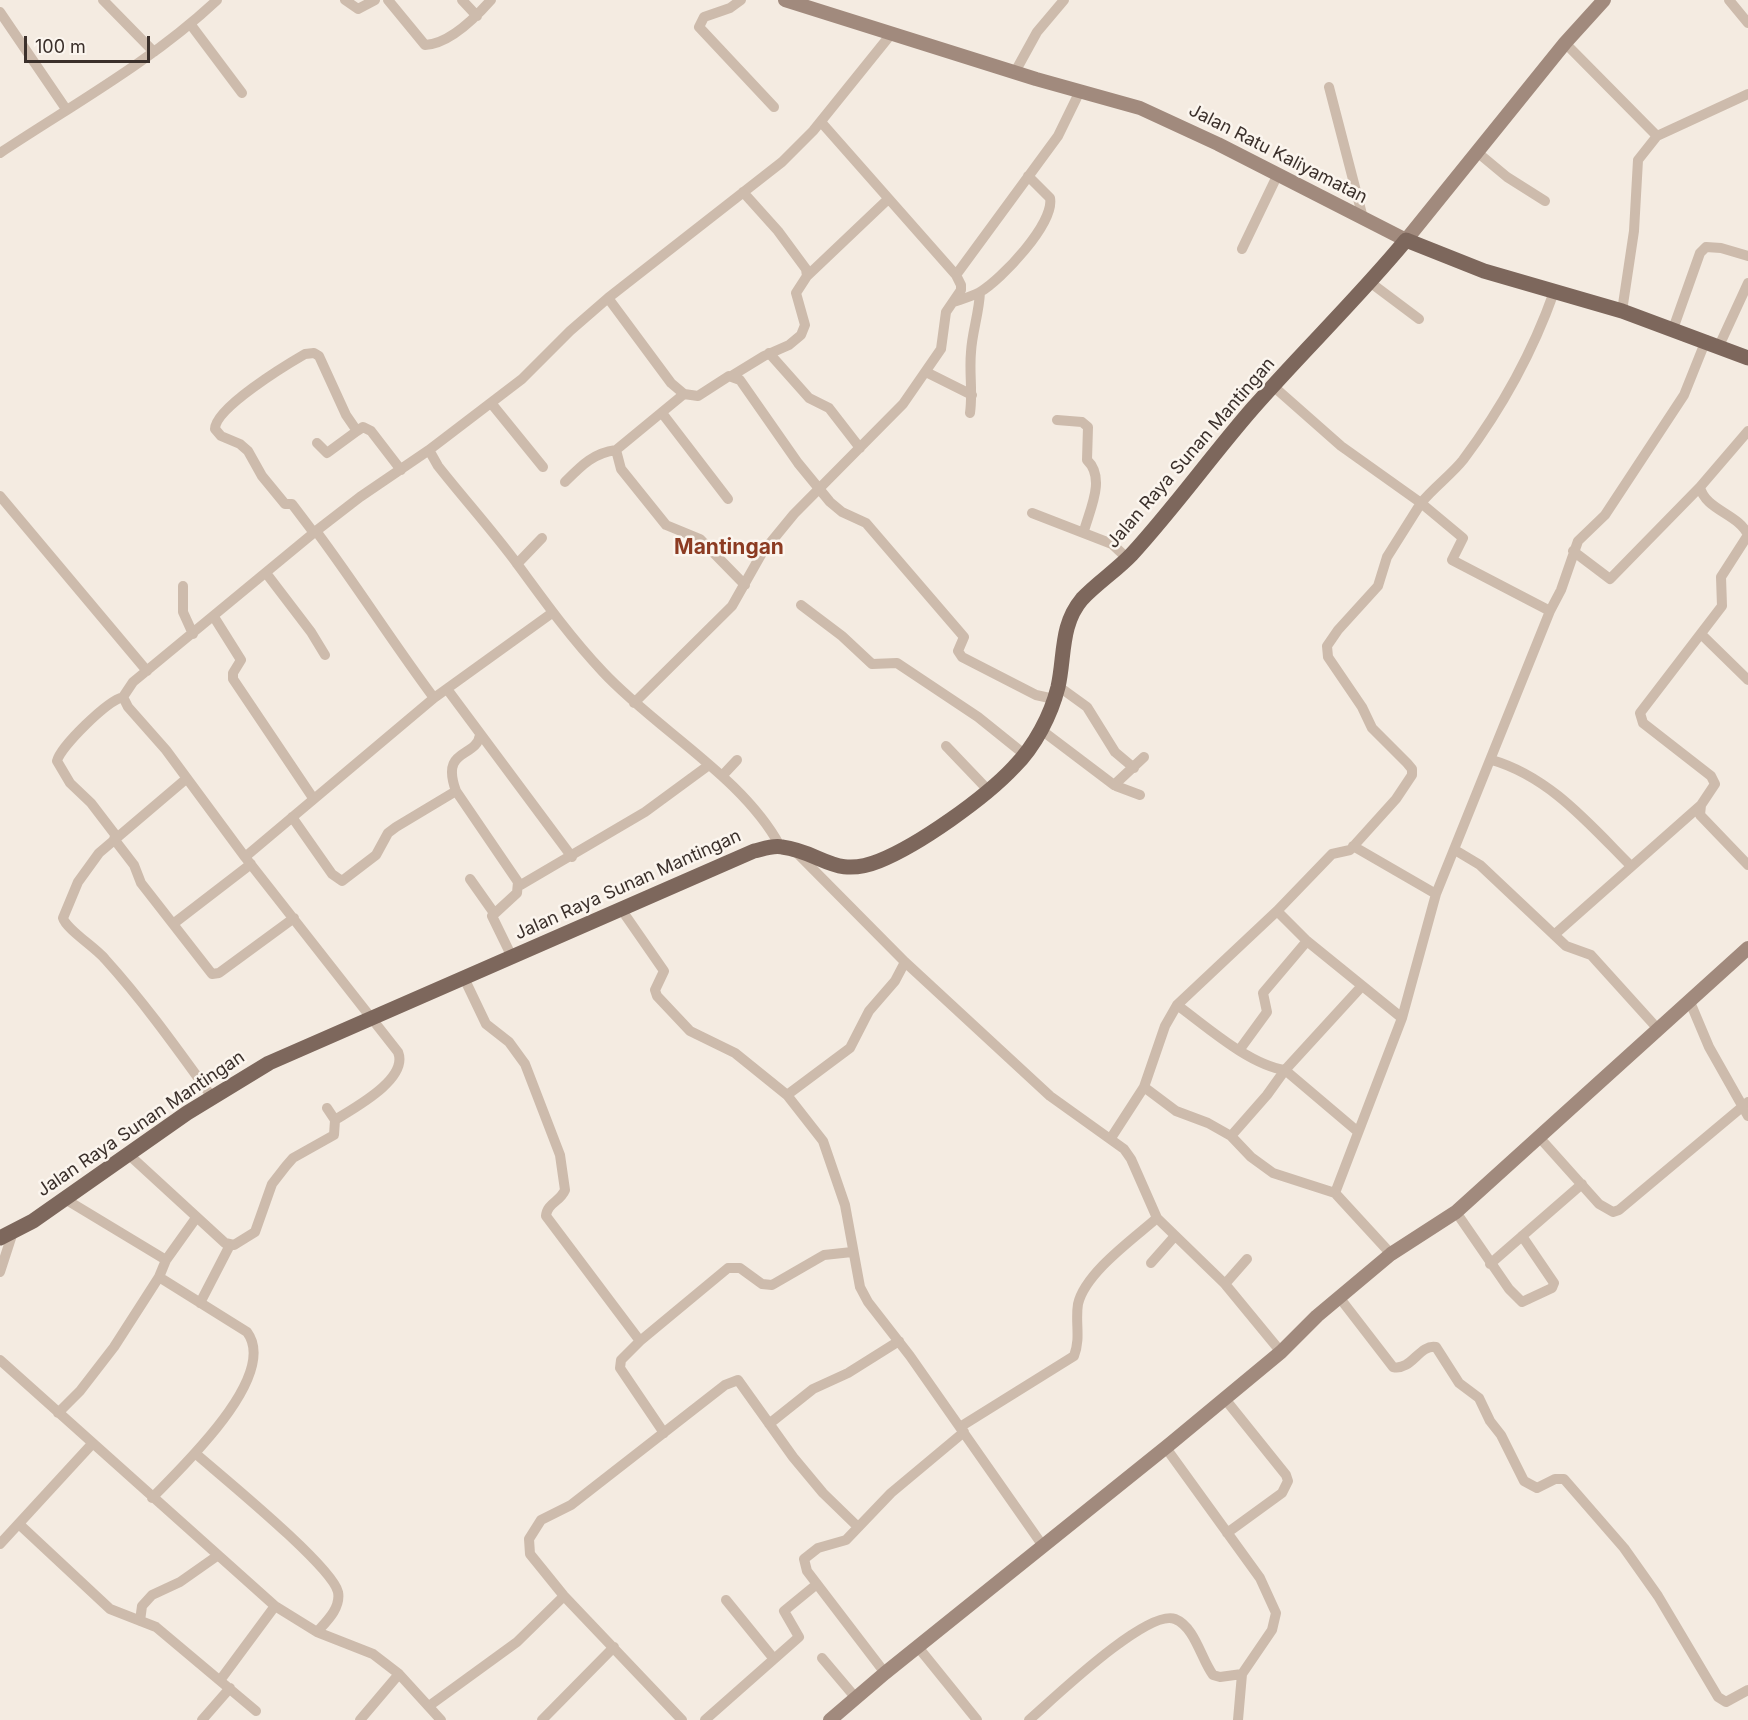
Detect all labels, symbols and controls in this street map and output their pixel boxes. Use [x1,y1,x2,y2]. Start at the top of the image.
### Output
scale bar [27,24,153,62]
text: 100 m [35,36,86,57]
street label: Jalan Ratu Kaliyamatan [1185,100,1371,208]
street label: Jalan Raya Sunan Mantingan [1102,353,1280,553]
district label: Mantingan [674,535,784,561]
street label: Jalan Raya Sunan Mantingan [512,825,744,945]
street label: Jalan Raya Sunan Mantingan [33,1046,249,1202]

